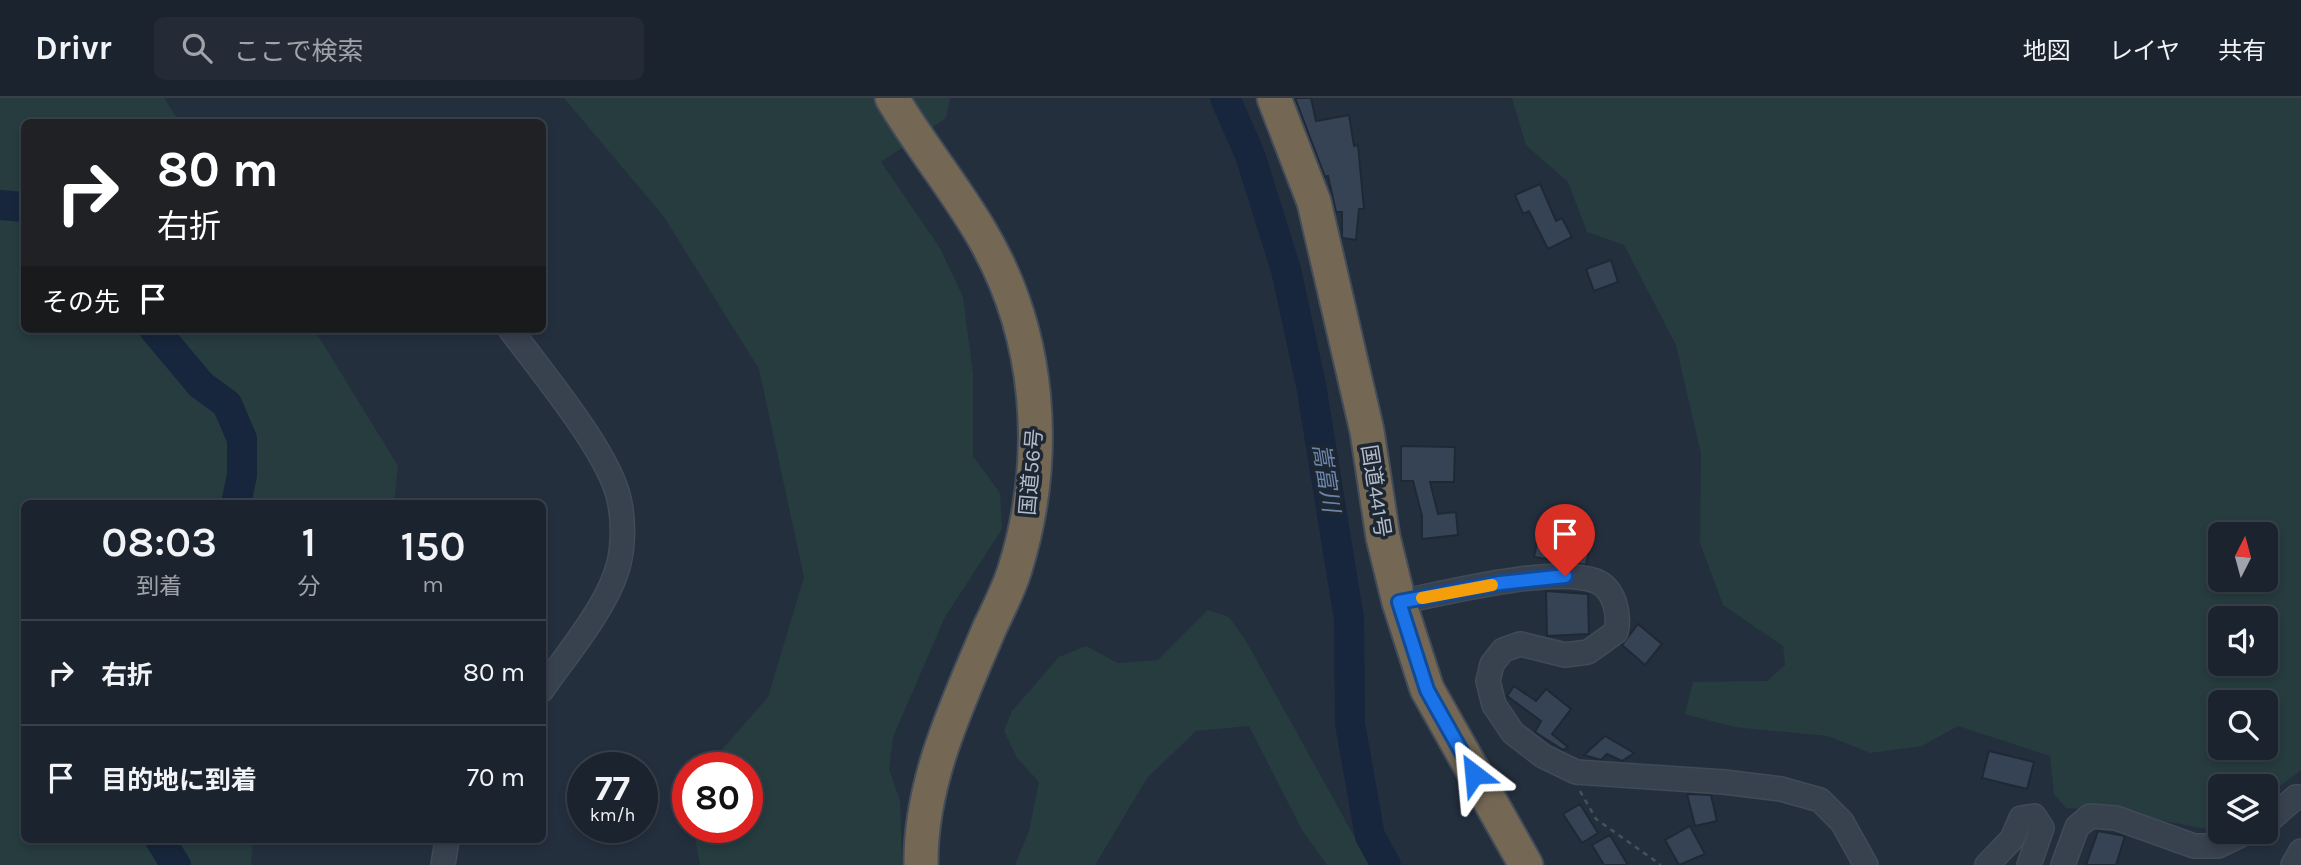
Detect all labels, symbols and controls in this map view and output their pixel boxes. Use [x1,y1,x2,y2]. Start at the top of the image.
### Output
search box [154,17,644,80]
text: Drivr [35,29,112,67]
icon: search [178,29,216,67]
text: ここで検索 [234,36,364,67]
text: 地図 [2023,37,2071,65]
text: レイヤ [2109,37,2180,65]
text: 共有 [2218,37,2266,65]
text: 80 m [157,141,279,198]
icon: right [42,147,133,238]
text: 右折 [157,208,221,245]
icon: arrive [134,280,172,318]
text: その先 [42,287,120,318]
street label: 国道56号 [1015,428,1047,516]
water label: 嵩富川 [1307,442,1345,517]
street label: 国道441号 [1357,443,1395,539]
pin [1535,504,1595,576]
icon: arrive [1546,515,1584,553]
text: 08:03 [101,517,217,567]
text: 1 [301,517,316,567]
text: 150 [401,521,466,571]
north arrow [2208,522,2278,592]
map controls [2208,522,2278,844]
text: m [422,571,444,598]
text: 到着 [136,573,182,600]
text: 分 [297,573,320,600]
button: sound [2208,606,2278,676]
icon: right [42,654,80,692]
text: 80 m [463,657,525,688]
text: 右折 [101,660,153,691]
button: search [2208,690,2278,760]
position arrow [1437,737,1511,811]
speed limit sign: 80 [672,752,763,843]
icon: arrive [42,759,80,797]
text: 70 m [467,762,525,793]
text: 目的地に到着 [101,765,257,796]
text: 77 [595,768,630,809]
button: layers [2208,774,2278,844]
text: km/h [590,804,635,826]

